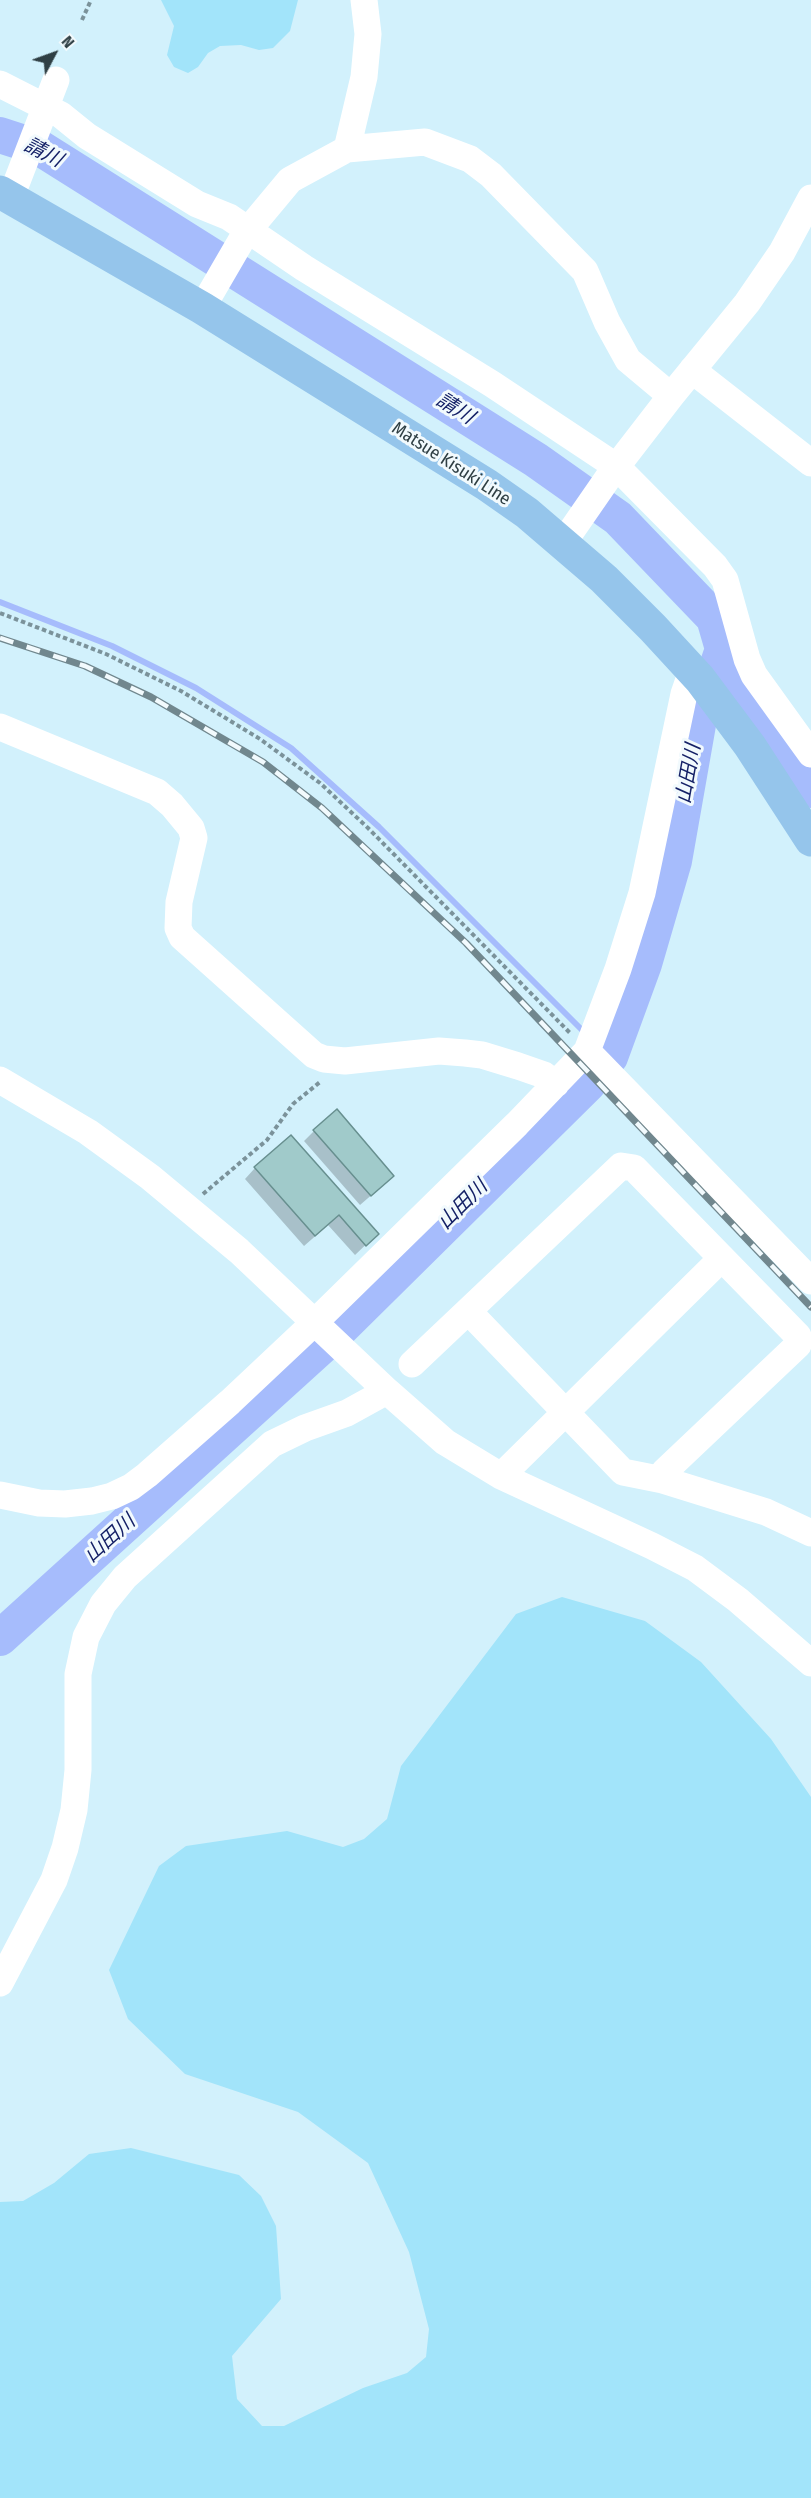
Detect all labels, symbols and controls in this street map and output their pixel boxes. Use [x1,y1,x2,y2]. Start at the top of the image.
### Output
north arrow [24,24,84,84]
text: N [58,32,78,52]
water label: 請川 [20,133,66,173]
water label: 請川 [432,388,478,430]
street label: Matsue Kisuki Line [388,418,514,510]
water label: 山田川 [672,742,706,806]
water label: 山田川 [433,1175,493,1235]
water label: 山田川 [80,1510,140,1568]

